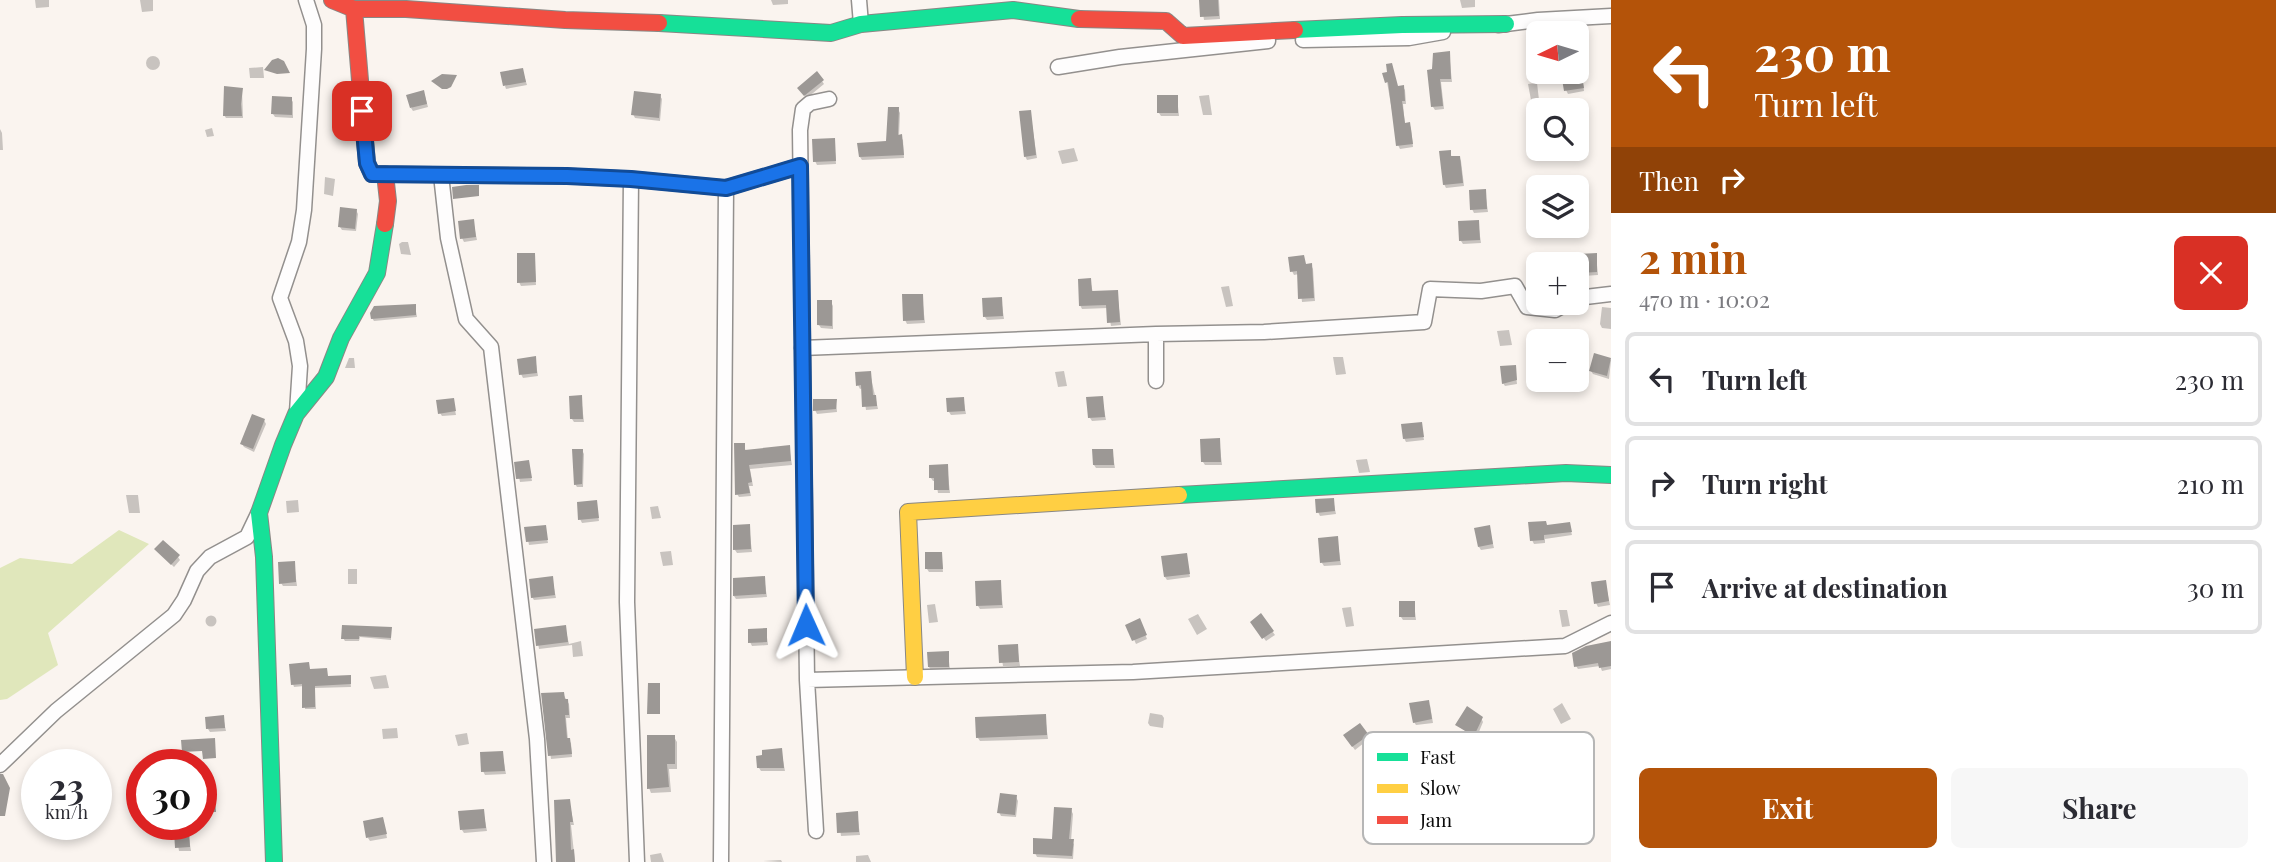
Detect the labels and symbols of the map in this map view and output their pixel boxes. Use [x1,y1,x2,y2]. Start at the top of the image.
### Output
north arrow [1526,21,1589,84]
pin [332,81,392,141]
position arrow [769,588,843,662]
legend [1363,732,1594,844]
text: Fast [1420,743,1456,769]
speed limit sign: 30 [126,749,217,840]
text: Slow [1420,774,1461,800]
text: Jam [1419,806,1452,832]

